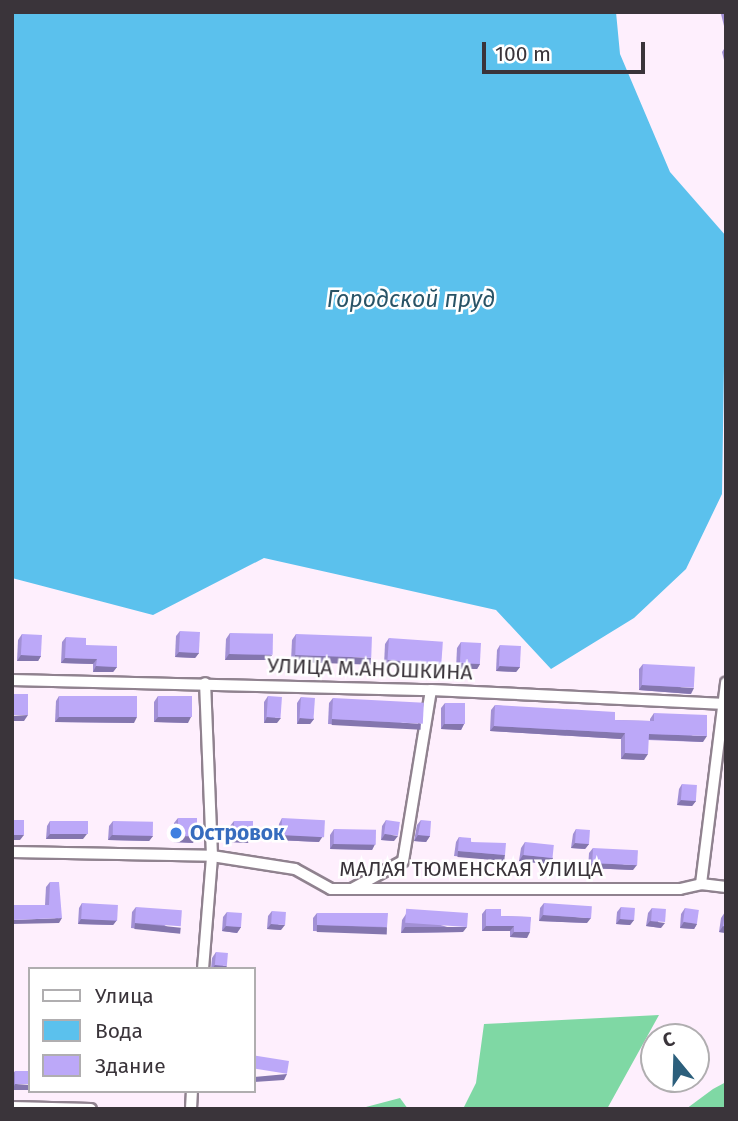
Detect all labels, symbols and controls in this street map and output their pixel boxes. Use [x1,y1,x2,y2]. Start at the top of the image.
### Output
scale bar [486,28,649,72]
text: 100 m [495,41,551,67]
water label: Городской пруд [327,285,495,313]
street label: УЛИЦА М.АНОШКИНА [267,653,473,685]
place label: Островок [190,820,285,846]
marker: Островок [168,825,184,841]
street label: МАЛАЯ ТЮМЕНСКАЯ УЛИЦА [339,856,603,882]
legend [28,967,256,1093]
text: Улица [95,983,154,1009]
text: Вода [95,1018,143,1044]
north arrow [640,1023,710,1093]
text: С [660,1027,678,1052]
text: Здание [95,1053,166,1079]

